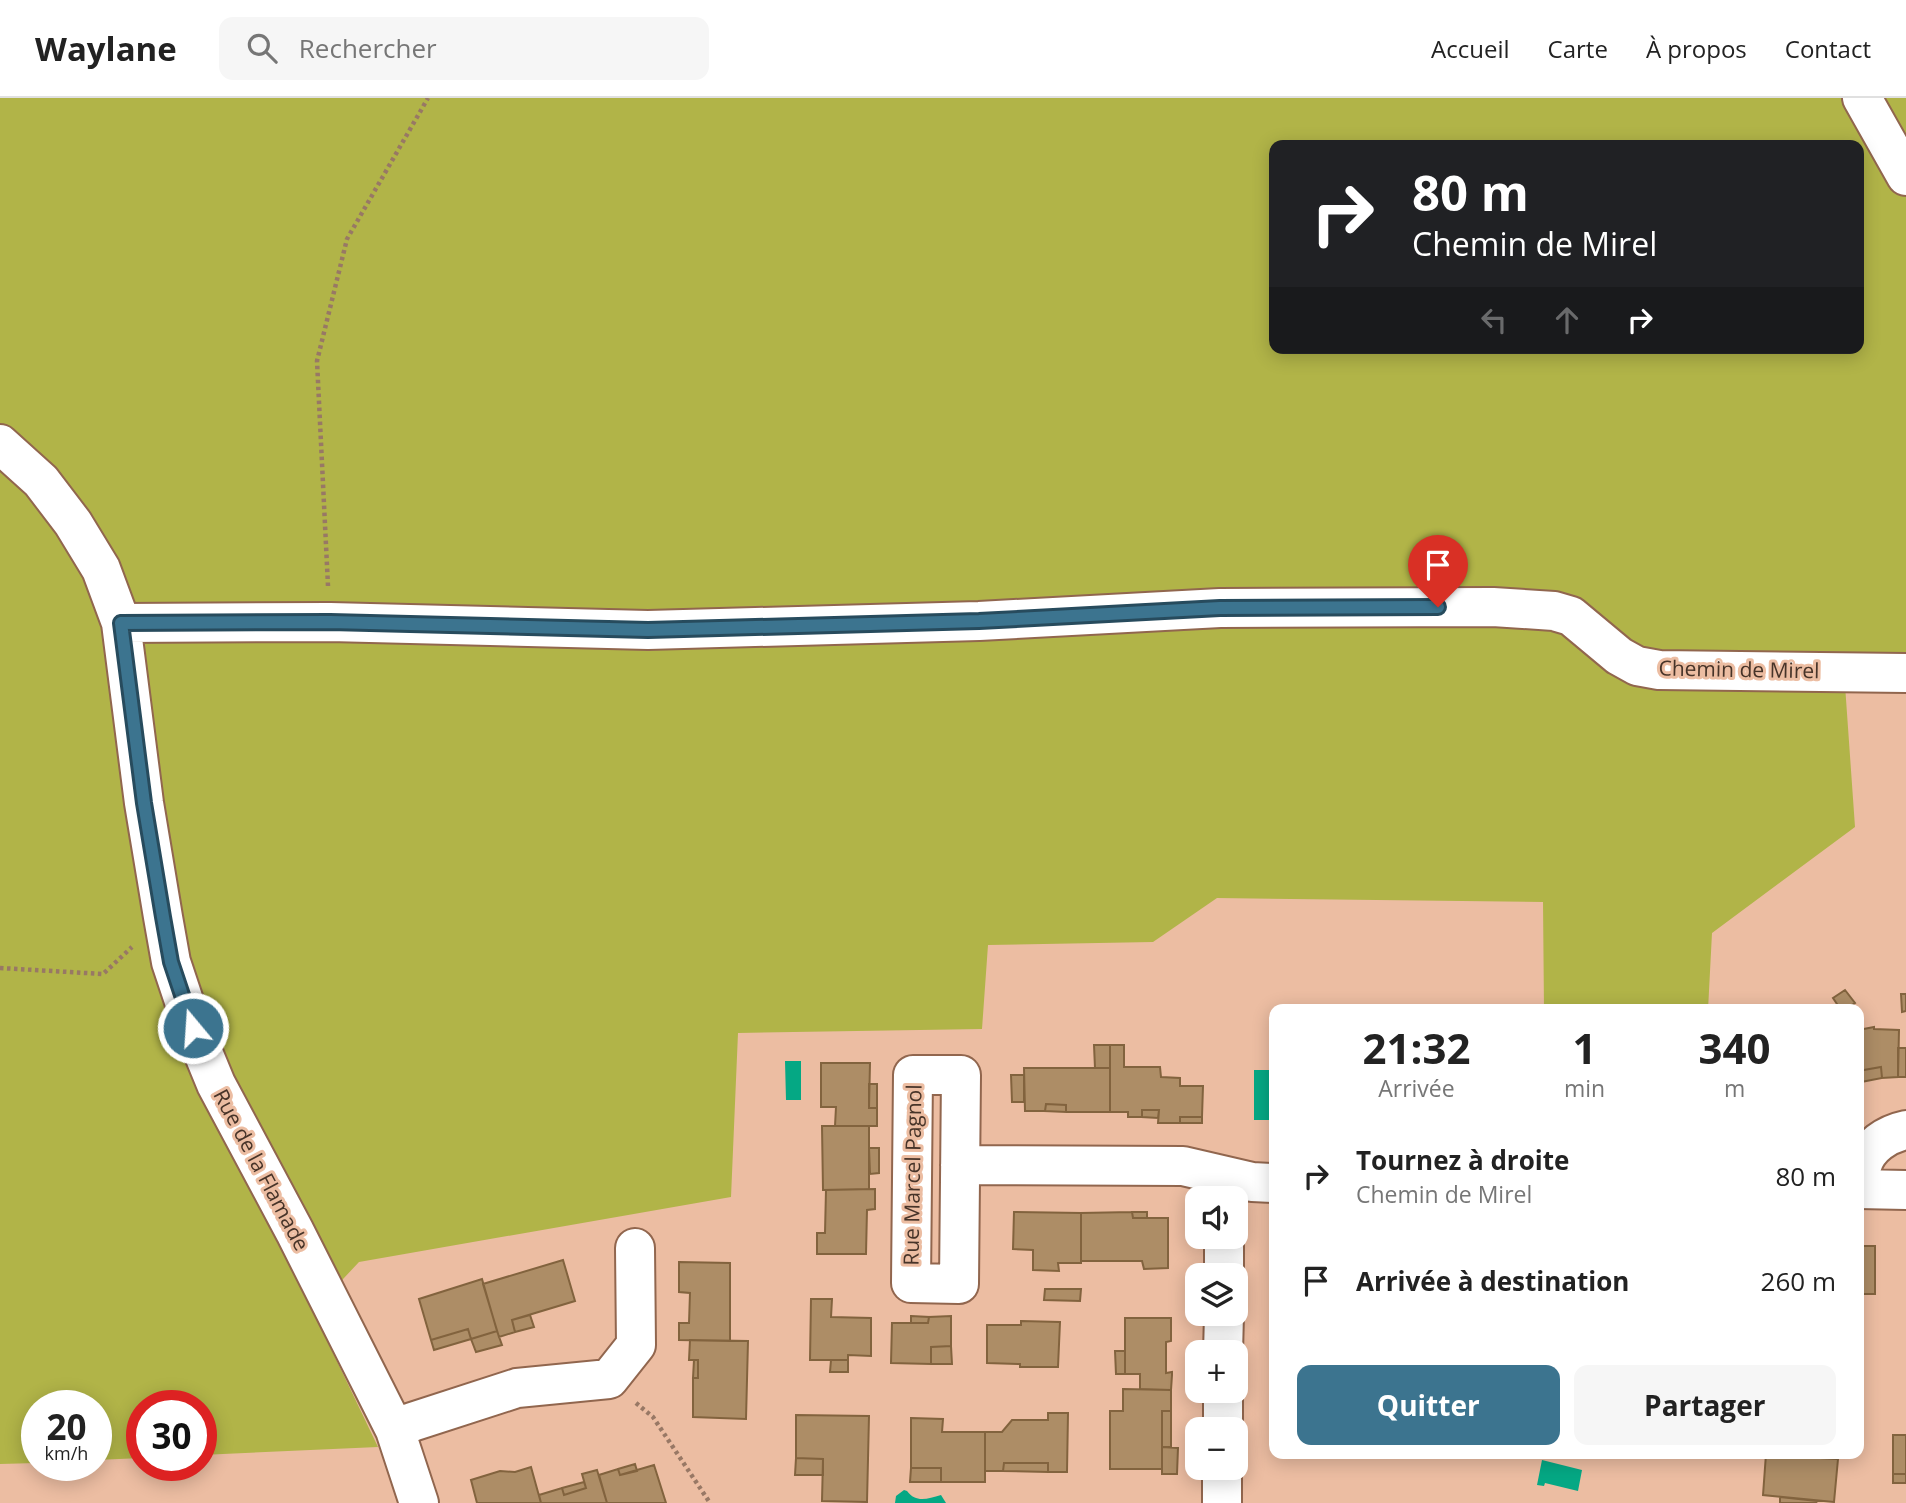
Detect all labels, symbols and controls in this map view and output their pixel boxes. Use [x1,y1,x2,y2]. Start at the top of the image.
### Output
search box [219,17,709,80]
text: Waylane [35,26,177,71]
icon: search [243,29,281,67]
text: Rechercher [299,30,437,66]
text: Accueil [1431,32,1510,65]
text: Carte [1548,32,1608,65]
text: À propos [1646,32,1747,65]
text: Contact [1785,32,1871,65]
text: 80 m [1412,159,1529,225]
icon: right [1297,168,1388,259]
text: Chemin de Mirel [1412,222,1657,265]
icon: left [1475,301,1513,339]
icon: ahead [1548,301,1586,339]
icon: right [1621,301,1659,339]
pin [1408,535,1468,607]
icon: arrive [1419,546,1457,584]
street label: Chemin de Mirel [1658,654,1820,684]
position arrow [156,991,230,1065]
text: 21:32 [1362,1019,1470,1076]
text: 1 [1572,1019,1597,1076]
text: 340 [1699,1019,1771,1076]
text: Arrivée [1378,1072,1455,1104]
text: min [1564,1072,1605,1104]
text: m [1724,1072,1745,1104]
street label: Rue de la Flamade [207,1084,316,1255]
street label: Rue Marcel Pagnol [896,1084,928,1266]
text: Tournez à droite [1356,1142,1569,1178]
icon: right [1297,1157,1335,1195]
text: 80 m [1775,1158,1836,1194]
text: Chemin de Mirel [1356,1178,1532,1210]
map controls [1185,1186,1248,1480]
button: sound [1185,1186,1248,1249]
icon: arrive [1297,1262,1335,1300]
button: layers [1185,1263,1248,1326]
text: Arrivée à destination [1356,1263,1629,1299]
text: 260 m [1761,1263,1836,1299]
button: + [1185,1340,1248,1403]
button: Quitter [1297,1365,1560,1445]
button: Partager [1574,1365,1836,1445]
speed limit sign: 30 [126,1390,217,1481]
text: 20 [46,1403,87,1450]
button: − [1185,1417,1248,1480]
text: km/h [45,1441,88,1465]

